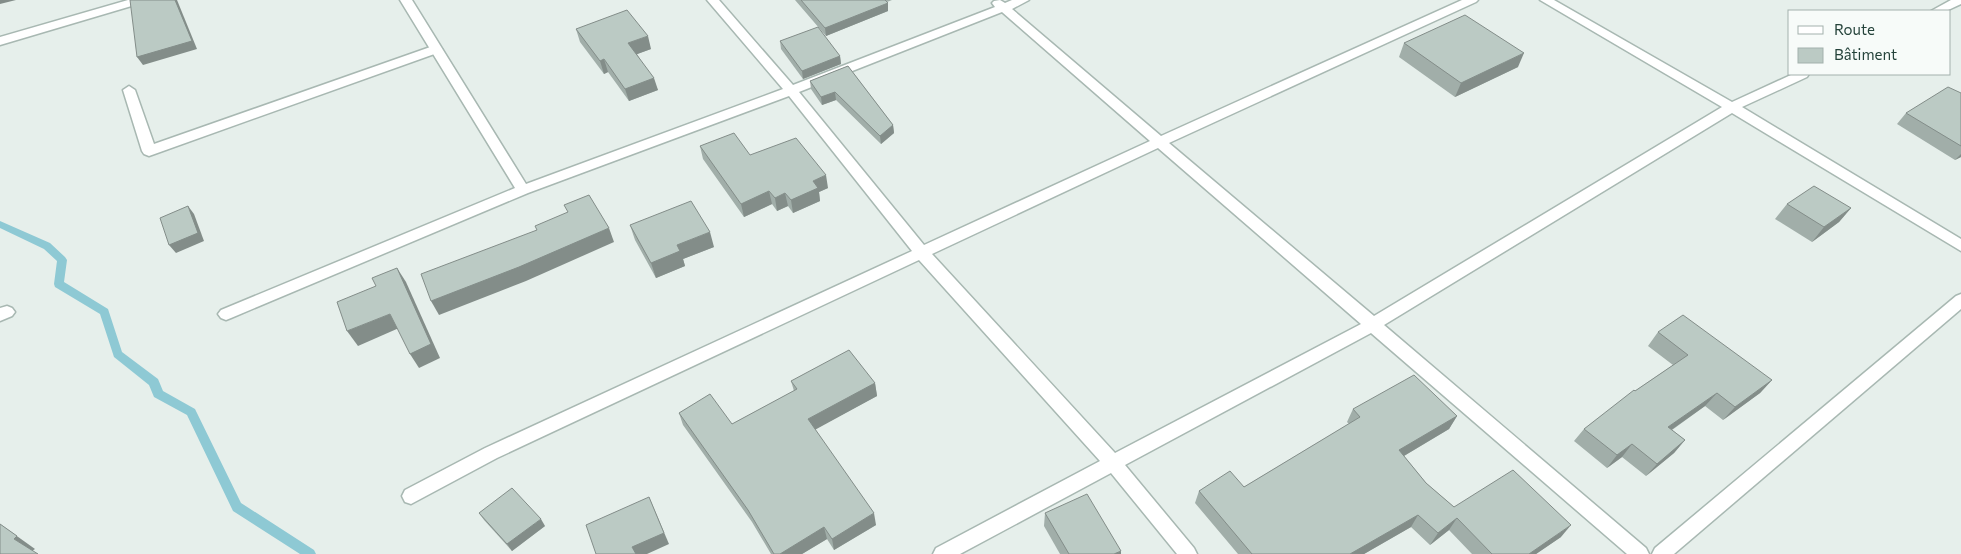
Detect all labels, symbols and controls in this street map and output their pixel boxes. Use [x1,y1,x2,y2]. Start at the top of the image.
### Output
legend [1788,10,1951,75]
text: Route [1834,20,1875,38]
text: Bâtiment [1834,45,1897,63]

